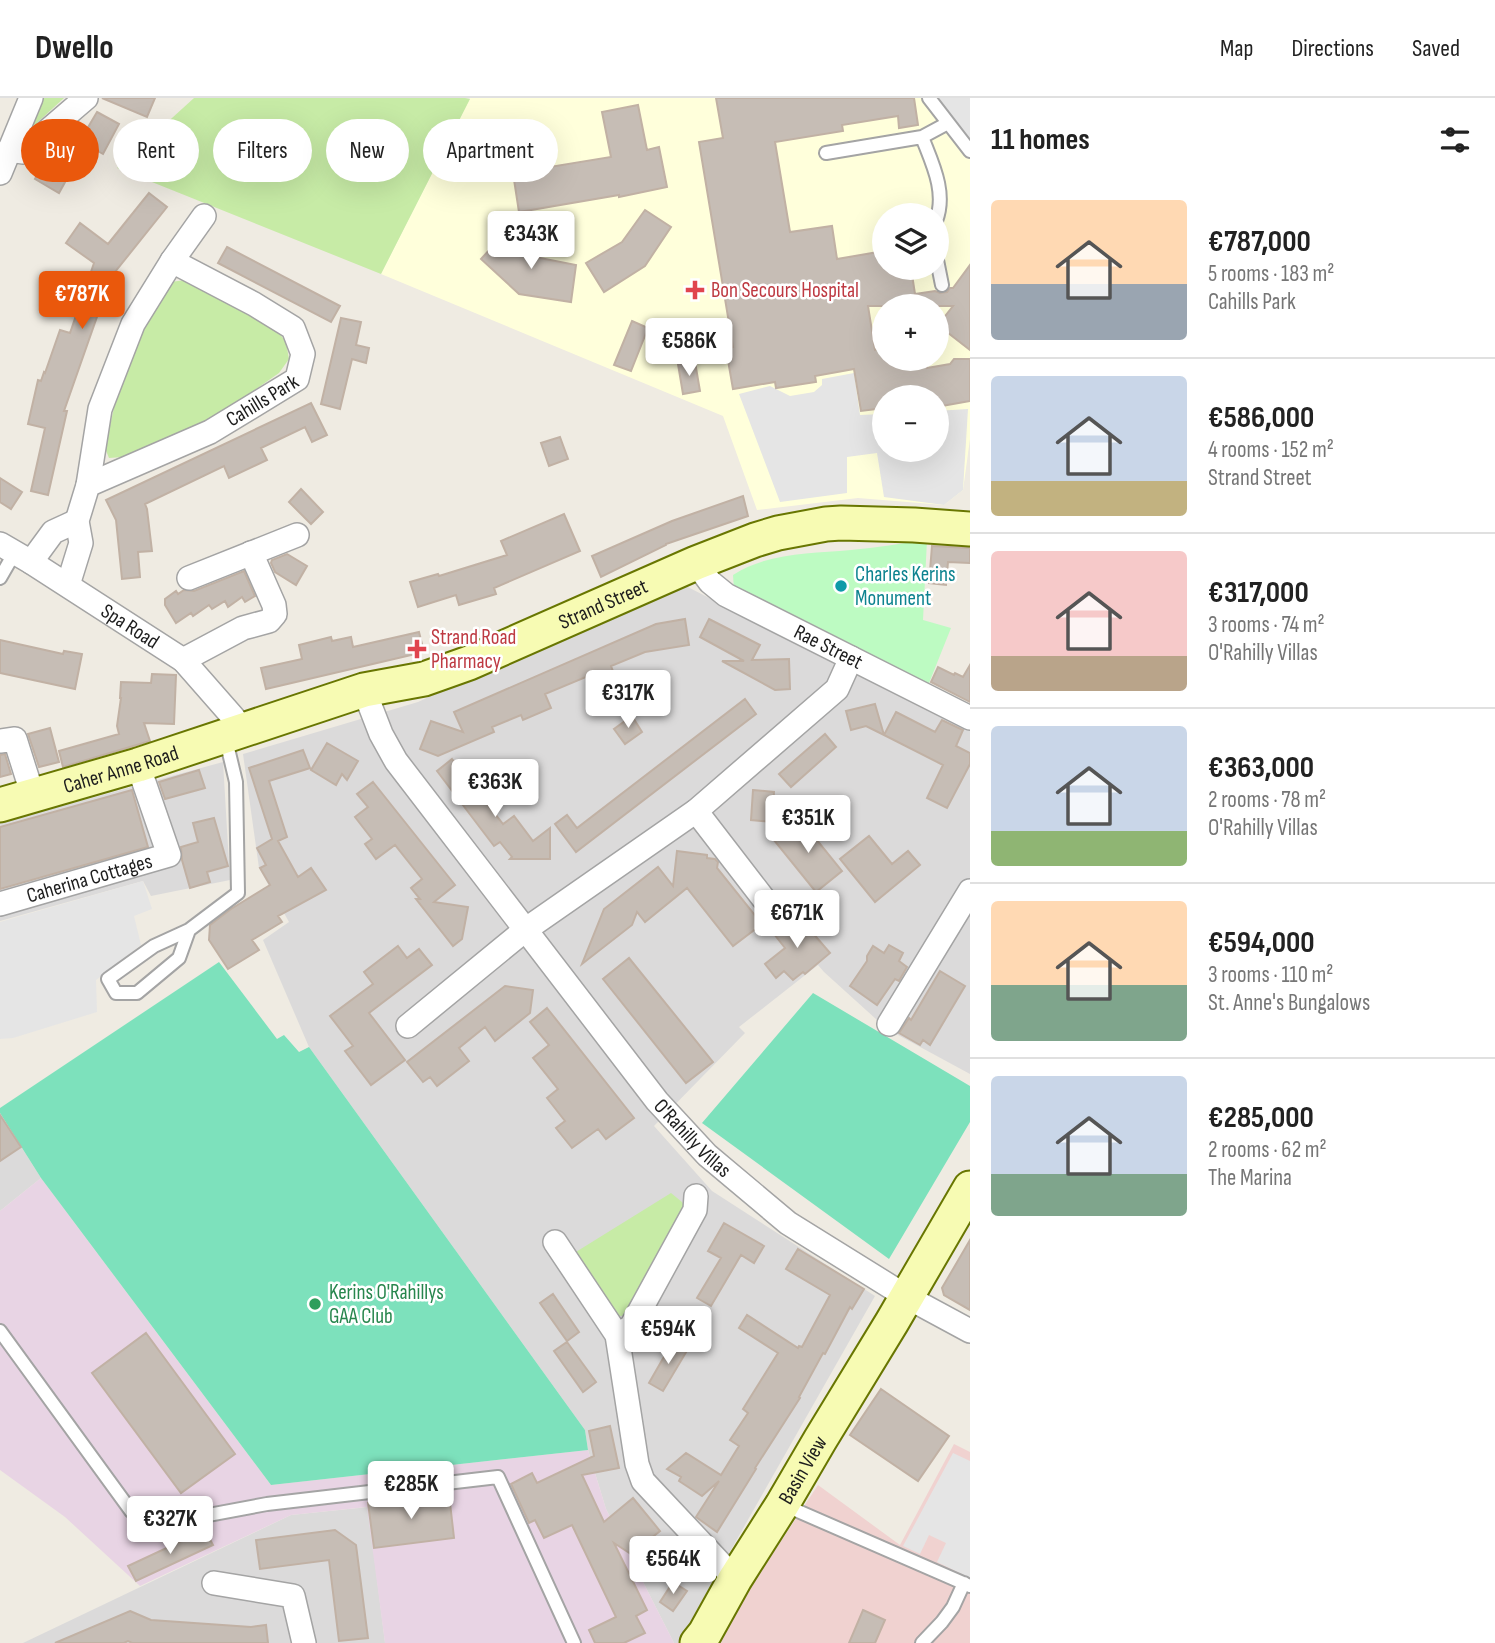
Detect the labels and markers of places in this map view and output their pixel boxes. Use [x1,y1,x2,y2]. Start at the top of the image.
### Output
pin: €343K [482,212,580,271]
pin: €787K [33,272,131,331]
place label: Bon Secours Hospital [711,278,859,303]
marker: Bon Secours Hospital [685,280,705,300]
pin: €586K [640,318,738,378]
place label: Charles Kerins Monument [855,562,956,611]
marker: Charles Kerins Monument [833,578,849,594]
place label: Strand Road Pharmacy [431,625,516,674]
marker: Strand Road Pharmacy [409,641,425,657]
pin: €317K [579,670,677,730]
pin: €363K [446,760,544,819]
pin: €351K [759,796,857,855]
pin: €671K [748,890,846,950]
place label: Kerins O'Rahillys GAA Club [329,1280,444,1329]
marker: Kerins O'Rahillys GAA Club [307,1296,323,1312]
pin: €594K [619,1306,717,1366]
pin: €285K [362,1462,460,1521]
pin: €327K [121,1496,219,1556]
pin: €564K [624,1536,722,1596]

